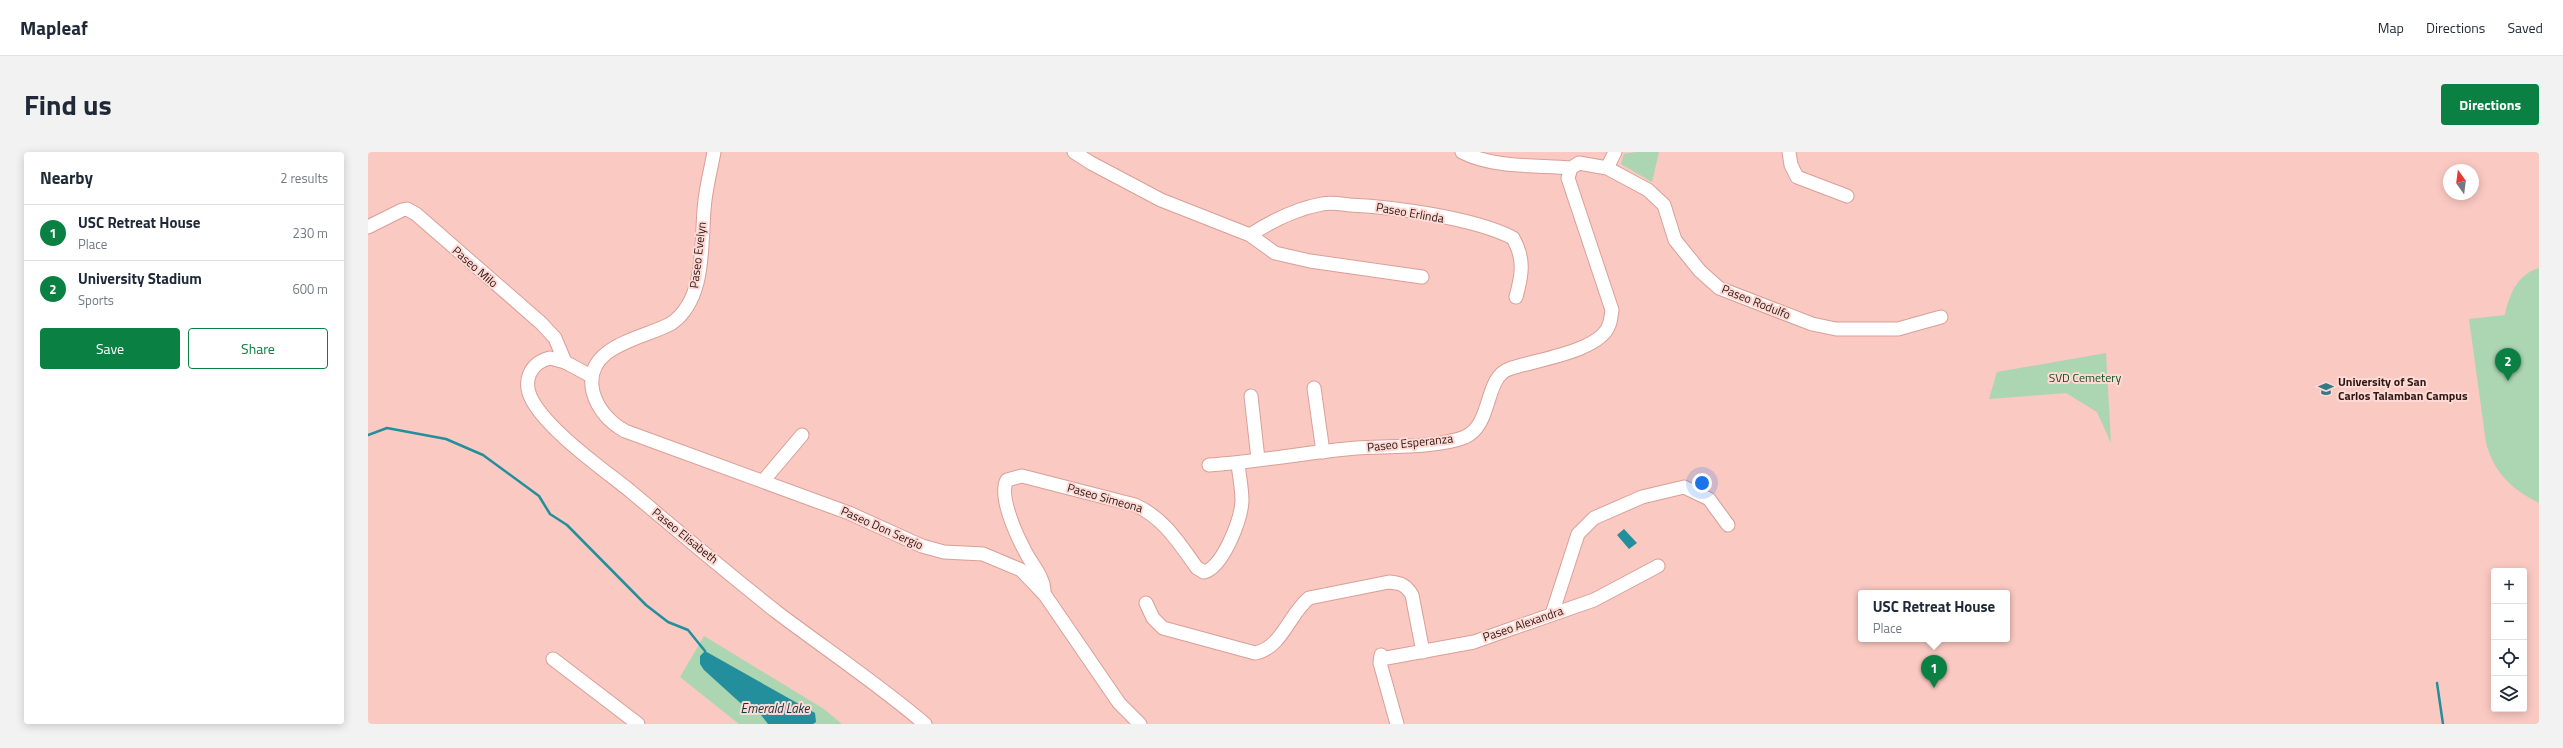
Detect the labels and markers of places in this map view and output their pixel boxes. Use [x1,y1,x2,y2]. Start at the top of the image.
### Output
pin: 2 [2495,348,2521,381]
place label: University of San Carlos Talamban Campus [2338,372,2468,405]
school or university icon: University of San Carlos Talamban Campus [2317,380,2335,398]
pin: 1 [1921,655,1947,688]

